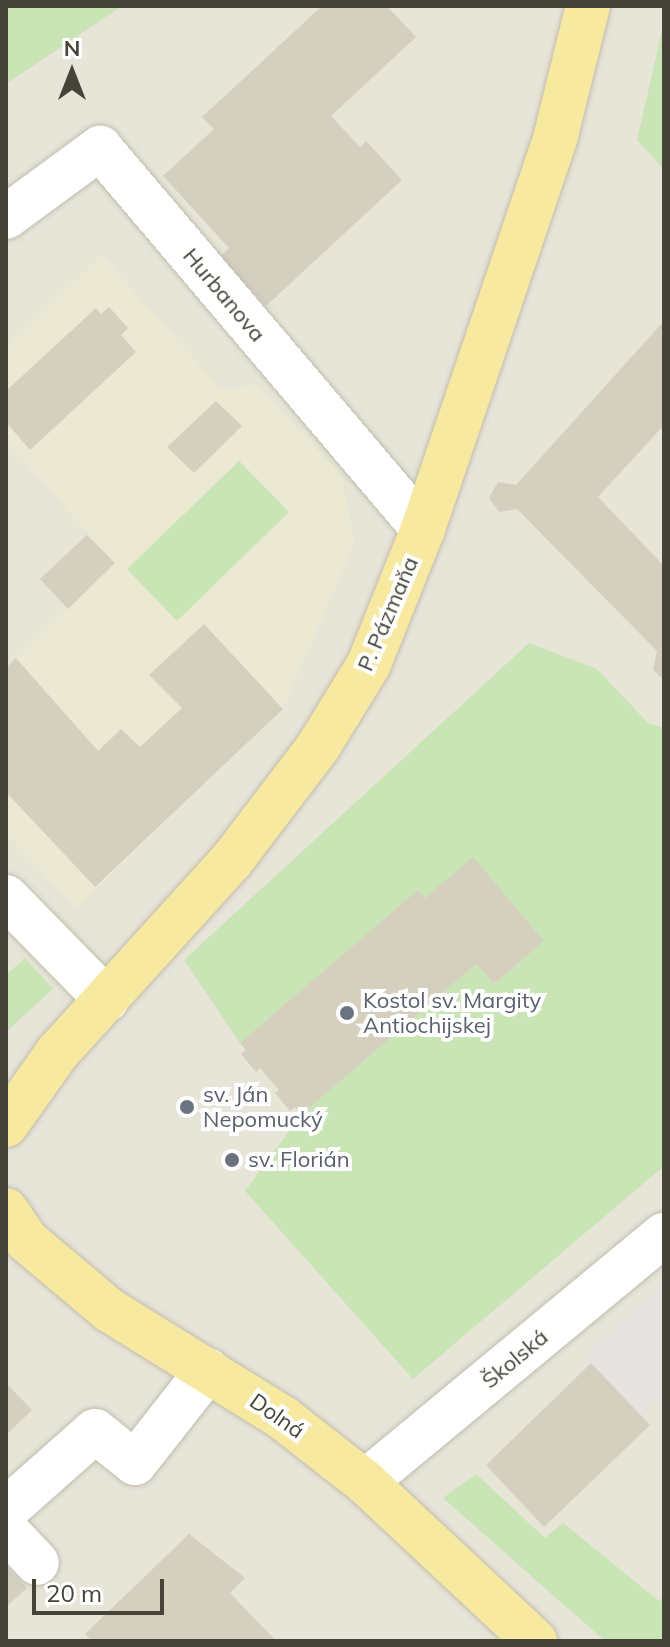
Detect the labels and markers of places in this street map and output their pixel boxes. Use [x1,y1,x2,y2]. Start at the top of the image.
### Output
place label: Kostol sv. Margity Antiochijskej [363,987,541,1038]
marker: Kostol sv. Margity Antiochijskej [338,1004,356,1022]
place label: sv. Ján Nepomucký [203,1081,323,1132]
marker: sv. Ján Nepomucký [178,1098,196,1116]
place label: sv. Florián [248,1147,350,1173]
marker: sv. Florián [223,1151,241,1169]

